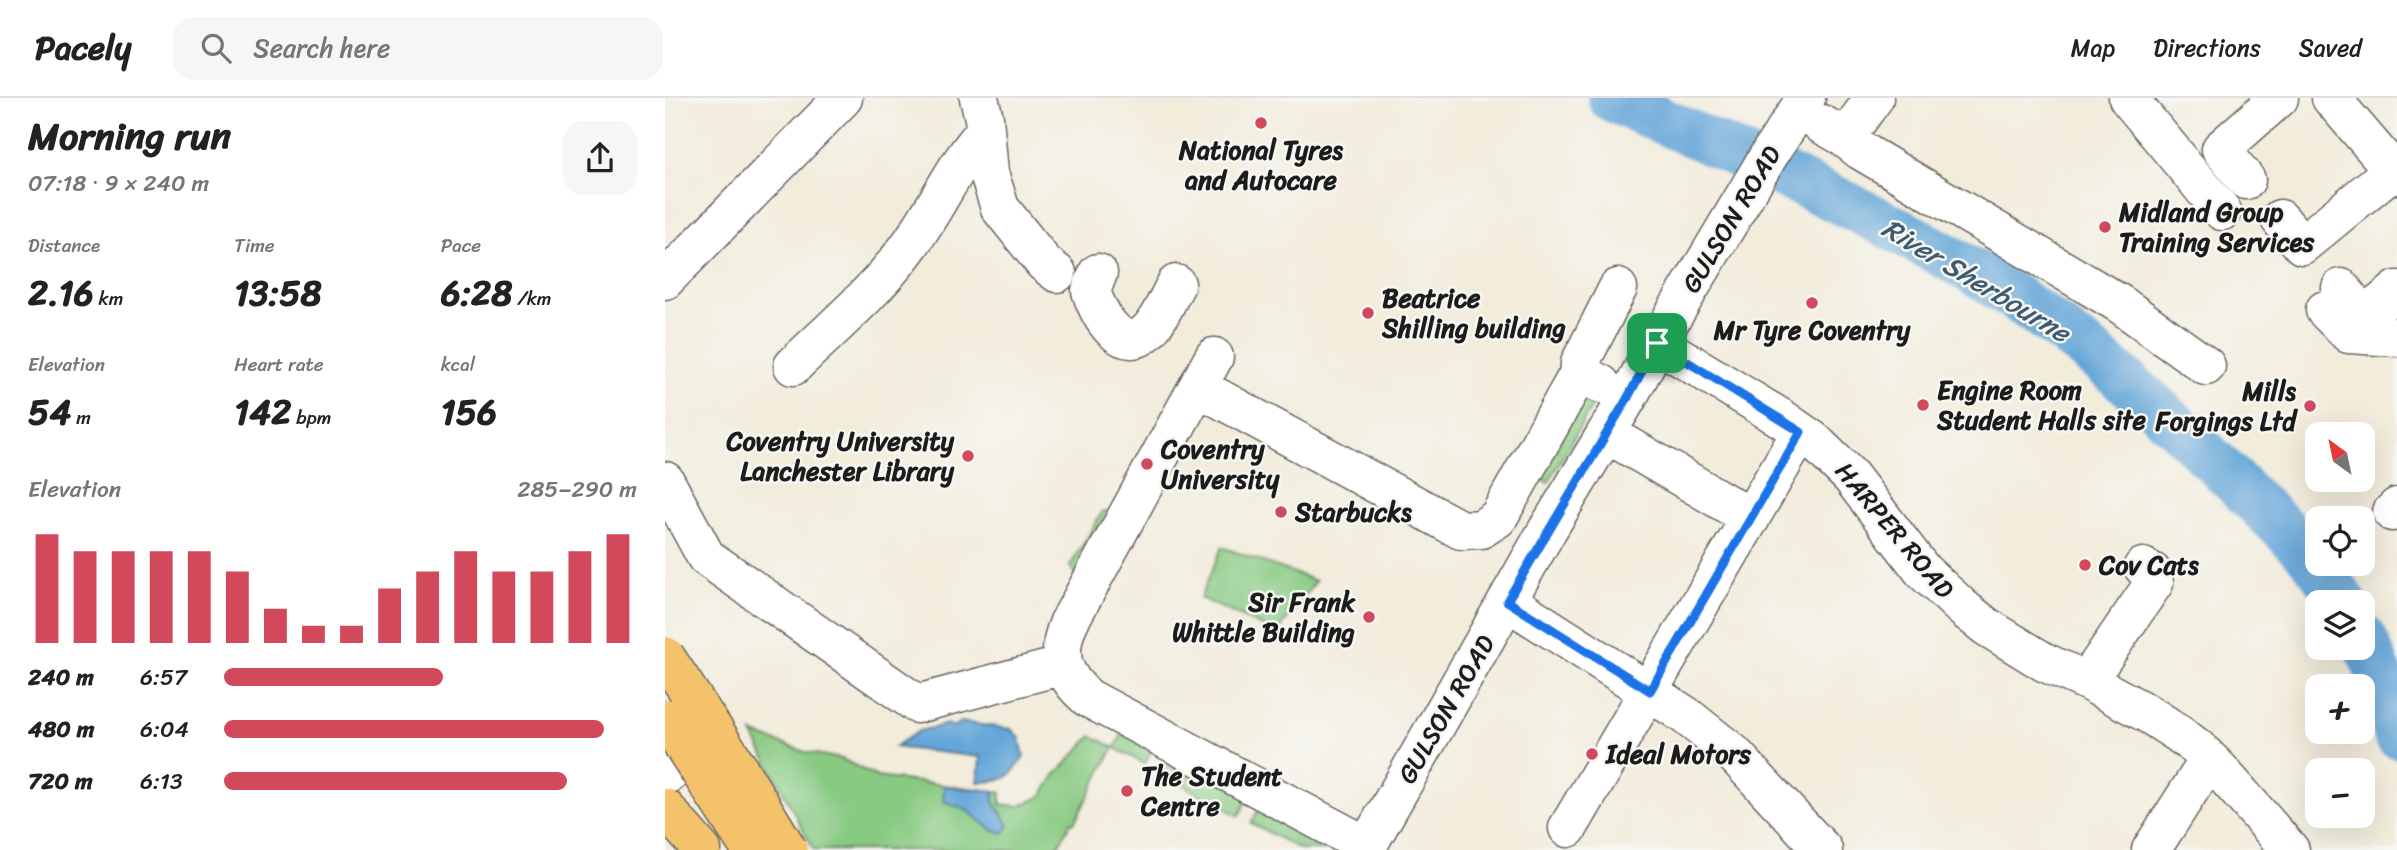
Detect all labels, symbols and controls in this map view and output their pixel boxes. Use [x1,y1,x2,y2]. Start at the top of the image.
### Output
search box [173,17,663,80]
text: Pacely [35,19,131,77]
text: Search here [253,25,390,71]
text: Map [2071,27,2115,69]
text: Directions [2153,27,2261,69]
text: Saved [2299,27,2362,69]
icon: search [197,29,235,67]
text: Morning run [28,103,231,170]
marker: National Tyres and Autocare [1253,115,1269,131]
button: share [563,121,637,195]
place label: National Tyres and Autocare [1178,127,1344,203]
street label: GULSON ROAD [1668,136,1794,302]
text: 07:18 · 9 × 240 m [28,163,209,204]
place label: Midland Group Training Services [2118,189,2315,265]
water label: River Sherbourne [1872,204,2082,357]
marker: Midland Group Training Services [2097,219,2113,235]
text: Distance [28,229,100,262]
text: Time [234,229,275,262]
text: Pace [441,229,481,262]
text: 2.16 [28,262,94,324]
text: 13:58 [234,262,322,324]
text: 6:28 [441,262,512,324]
place label: Beatrice Shilling building [1381,275,1566,351]
text: km [94,282,123,315]
text: /km [512,282,551,315]
marker: Mr Tyre Coventry [1804,295,1820,311]
marker: Beatrice Shilling building [1360,305,1376,321]
place label: Mr Tyre Coventry [1713,307,1911,353]
pin [1627,313,1687,373]
icon: arrive [1638,324,1676,362]
text: Elevation [28,348,105,381]
text: Heart rate [234,348,324,381]
text: kcal [441,348,475,381]
place label: Engine Room Student Halls site [1936,367,2147,443]
place label: Mills Forgings Ltd [2154,368,2298,444]
text: 54 [28,381,71,443]
text: 142 [234,381,291,443]
text: 156 [441,381,497,443]
marker: Engine Room Student Halls site [1915,397,1931,413]
marker: Mills Forgings Ltd [2302,398,2318,414]
text: m [71,401,91,434]
text: bpm [291,401,331,434]
place label: Coventry University Lanchester Library [725,418,955,494]
north arrow [2305,422,2375,492]
map controls [2305,422,2375,828]
place label: Coventry University [1160,426,1280,502]
marker: Coventry University Lanchester Library [960,448,976,464]
street label: HARPER ROAD [1823,451,1967,610]
marker: Coventry University [1139,456,1155,472]
text: Elevation [28,469,121,510]
text: 285–290 m [517,469,637,510]
place label: Starbucks [1294,489,1413,535]
marker: Starbucks [1273,504,1289,520]
button: locate [2305,506,2375,576]
place label: Cov Cats [2098,542,2200,588]
marker: Cov Cats [2077,557,2093,573]
place label: Sir Frank Whittle Building [1172,579,1356,655]
button: layers [2305,590,2375,660]
marker: Sir Frank Whittle Building [1361,609,1377,625]
street label: GULSON ROAD [1385,625,1508,792]
text: 240 m [28,657,94,698]
text: 6:57 [140,657,187,698]
button: + [2305,674,2375,744]
text: 480 m [28,709,94,750]
text: 6:04 [140,709,189,750]
place label: Ideal Motors [1604,731,1752,777]
marker: Ideal Motors [1584,746,1600,762]
place label: The Student Centre [1140,753,1283,829]
button: − [2305,758,2375,828]
text: 720 m [28,761,93,802]
text: 6:13 [140,761,183,802]
marker: The Student Centre [1119,783,1135,799]

